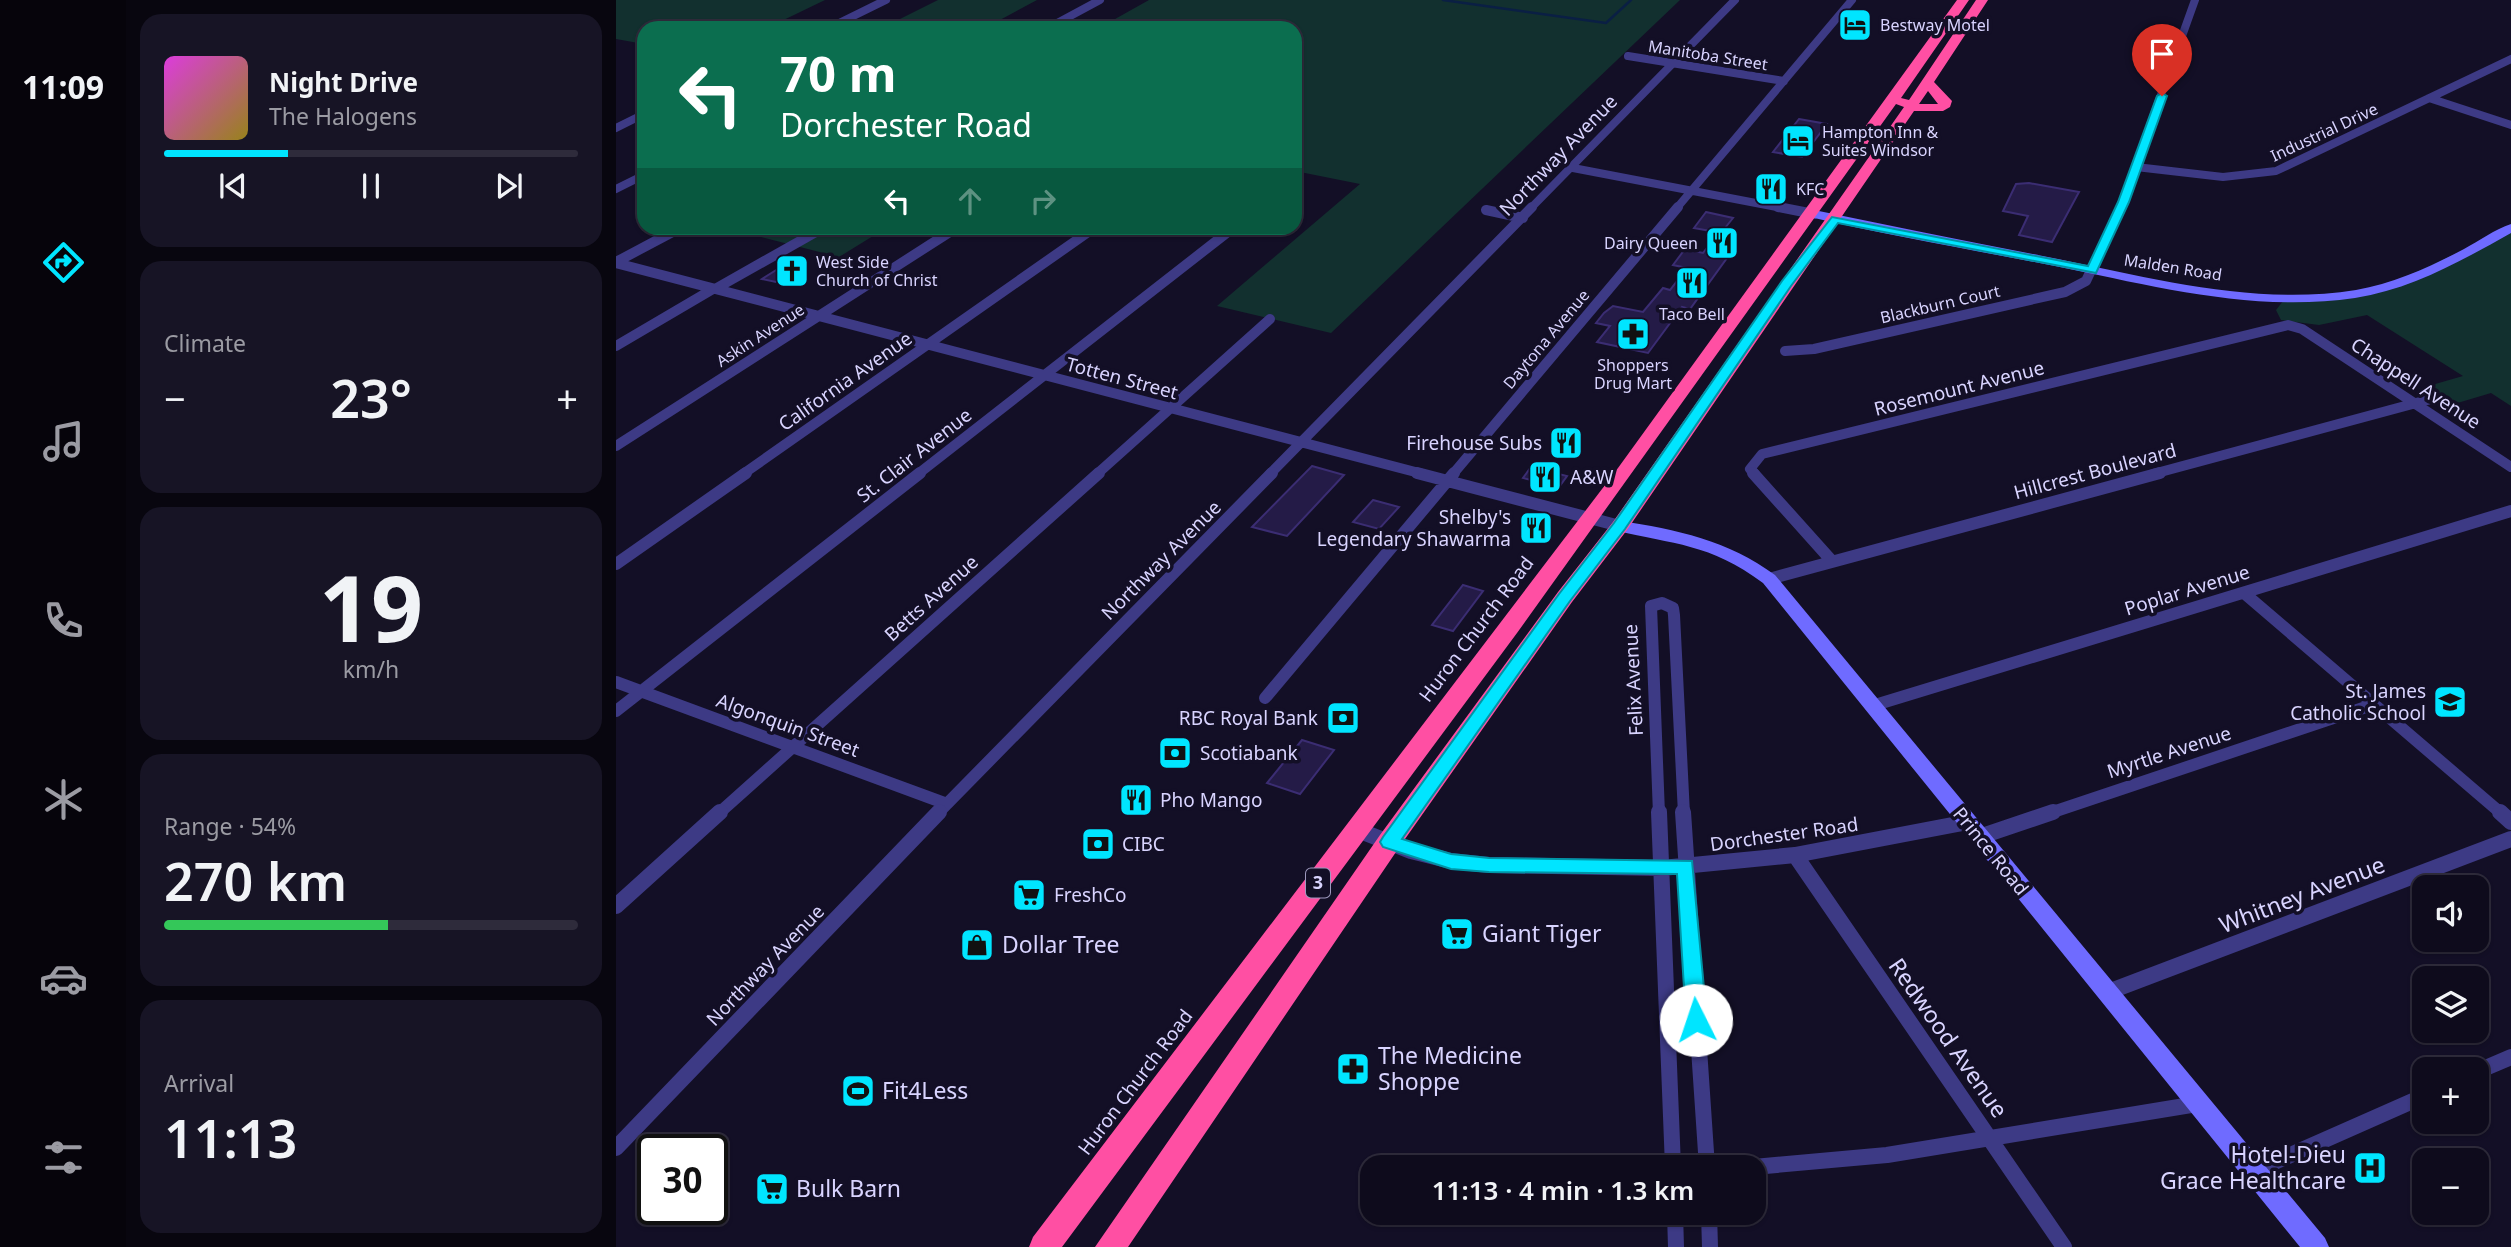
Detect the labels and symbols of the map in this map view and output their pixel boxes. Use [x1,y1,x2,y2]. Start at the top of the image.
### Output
hotel icon: Bestway Motel [1836,6,1874,44]
place label: Bestway Motel [1880,14,1990,36]
pin [2132,24,2192,96]
street label: Manitoba Street [1647,35,1770,75]
street label: Northway Avenue [1493,89,1623,221]
street label: Industrial Drive [2267,98,2381,166]
place label: Hampton Inn & Suites Windsor [1822,121,1938,161]
hotel icon: Hampton Inn & Suites Windsor [1779,122,1817,160]
restaurant icon: KFC [1752,170,1790,208]
place label: KFC [1796,178,1824,200]
restaurant icon: Dairy Queen [1703,224,1741,262]
place label: Dairy Queen [1604,232,1698,254]
street label: Malden Road [2122,248,2224,286]
place label: West Side Church of Christ [816,251,938,291]
church icon: West Side Church of Christ [773,252,811,290]
restaurant icon: Taco Bell [1673,264,1711,302]
street label: Blackburn Court [1878,279,2002,328]
street label: Daytona Avenue [1498,285,1594,393]
street label: Askin Avenue [712,298,808,372]
place label: Taco Bell [1659,303,1725,325]
pharmacy icon: Shoppers Drug Mart [1614,315,1652,353]
street label: California Avenue [773,325,917,437]
street label: Chappell Avenue [2346,331,2486,435]
street label: Totten Street [1063,351,1181,405]
place label: Shoppers Drug Mart [1594,354,1672,394]
street label: Rosemount Avenue [1871,354,2047,422]
street label: St. Clair Avenue [851,402,977,508]
restaurant icon: Firehouse Subs [1547,424,1585,462]
place label: Firehouse Subs [1406,430,1542,456]
street label: Hillcrest Boulevard [2011,437,2179,505]
restaurant icon: A&W [1526,458,1564,496]
place label: A&W [1570,464,1614,490]
street label: Northway Avenue [1095,494,1227,626]
place label: Shelby's Legendary Shawarma [1317,504,1511,552]
restaurant icon: Shelby's Legendary Shawarma [1517,509,1555,547]
street label: Betts Avenue [879,549,983,647]
street label: Huron Church Road [1413,551,1539,707]
street label: Poplar Avenue [2121,559,2253,621]
street label: Felix Avenue [1617,623,1649,737]
place label: St. James Catholic School [2290,678,2426,726]
school or university icon: St. James Catholic School [2431,683,2469,721]
street label: Algonquin Street [713,687,863,763]
bank icon: RBC Royal Bank [1324,699,1362,737]
place label: RBC Royal Bank [1179,705,1318,731]
street label: Myrtle Avenue [2104,720,2234,784]
bank icon: Scotiabank [1156,734,1194,772]
place label: Scotiabank [1200,740,1298,766]
restaurant icon: Pho Mango [1117,781,1155,819]
place label: Pho Mango [1160,787,1263,813]
street label: Prince Road [1947,801,2035,901]
street label: Dorchester Road [1708,811,1860,857]
bank icon: CIBC [1079,825,1117,863]
place label: CIBC [1122,831,1165,857]
street label: Whitney Avenue [2214,848,2389,940]
road number: 3 [1306,868,1330,898]
supermarket icon: FreshCo [1010,876,1048,914]
place label: FreshCo [1054,882,1126,908]
street label: Northway Avenue [700,899,830,1031]
supermarket icon: Giant Tiger [1438,915,1476,953]
place label: Giant Tiger [1482,917,1602,949]
shop icon: Dollar Tree [958,926,996,964]
place label: Dollar Tree [1002,928,1120,960]
street label: Redwood Avenue [1882,951,2016,1124]
position arrow [1659,983,1733,1057]
street label: Huron Church Road [1072,1004,1198,1160]
place label: The Medicine Shoppe [1378,1039,1522,1097]
pharmacy icon: The Medicine Shoppe [1334,1050,1372,1088]
sports icon: Fit4Less [839,1072,877,1110]
place label: Fit4Less [882,1074,968,1106]
speed limit sign: 30 [637,1134,728,1225]
place label: Hotel-Dieu Grace Healthcare [2160,1138,2346,1196]
hospital icon: Hotel-Dieu Grace Healthcare [2351,1149,2389,1187]
supermarket icon: Bulk Barn [753,1170,791,1208]
place label: Bulk Barn [796,1172,901,1204]

